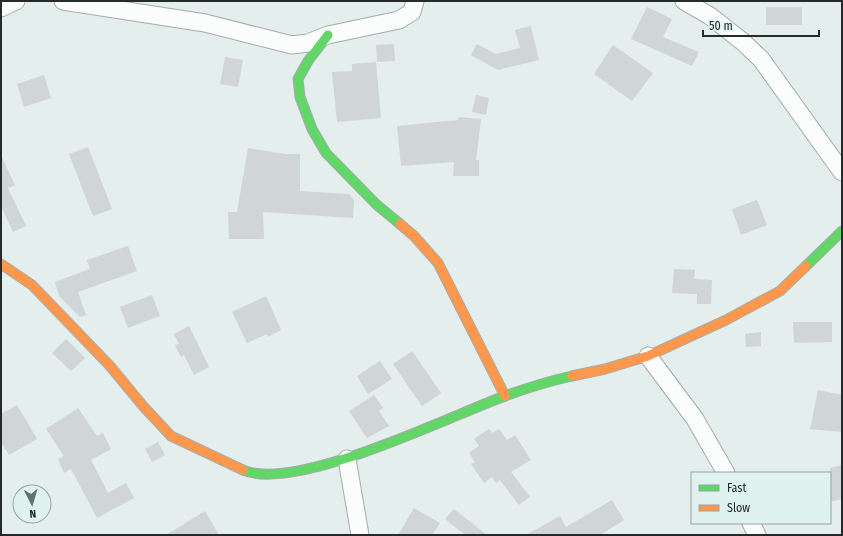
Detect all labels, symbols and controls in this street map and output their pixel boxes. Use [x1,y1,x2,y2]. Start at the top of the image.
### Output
scale bar [703,12,819,38]
text: 50 m [709,19,733,33]
legend [691,472,831,524]
text: Fast [727,481,746,495]
north arrow [12,484,52,524]
text: Slow [727,501,750,515]
text: N [29,507,37,520]

